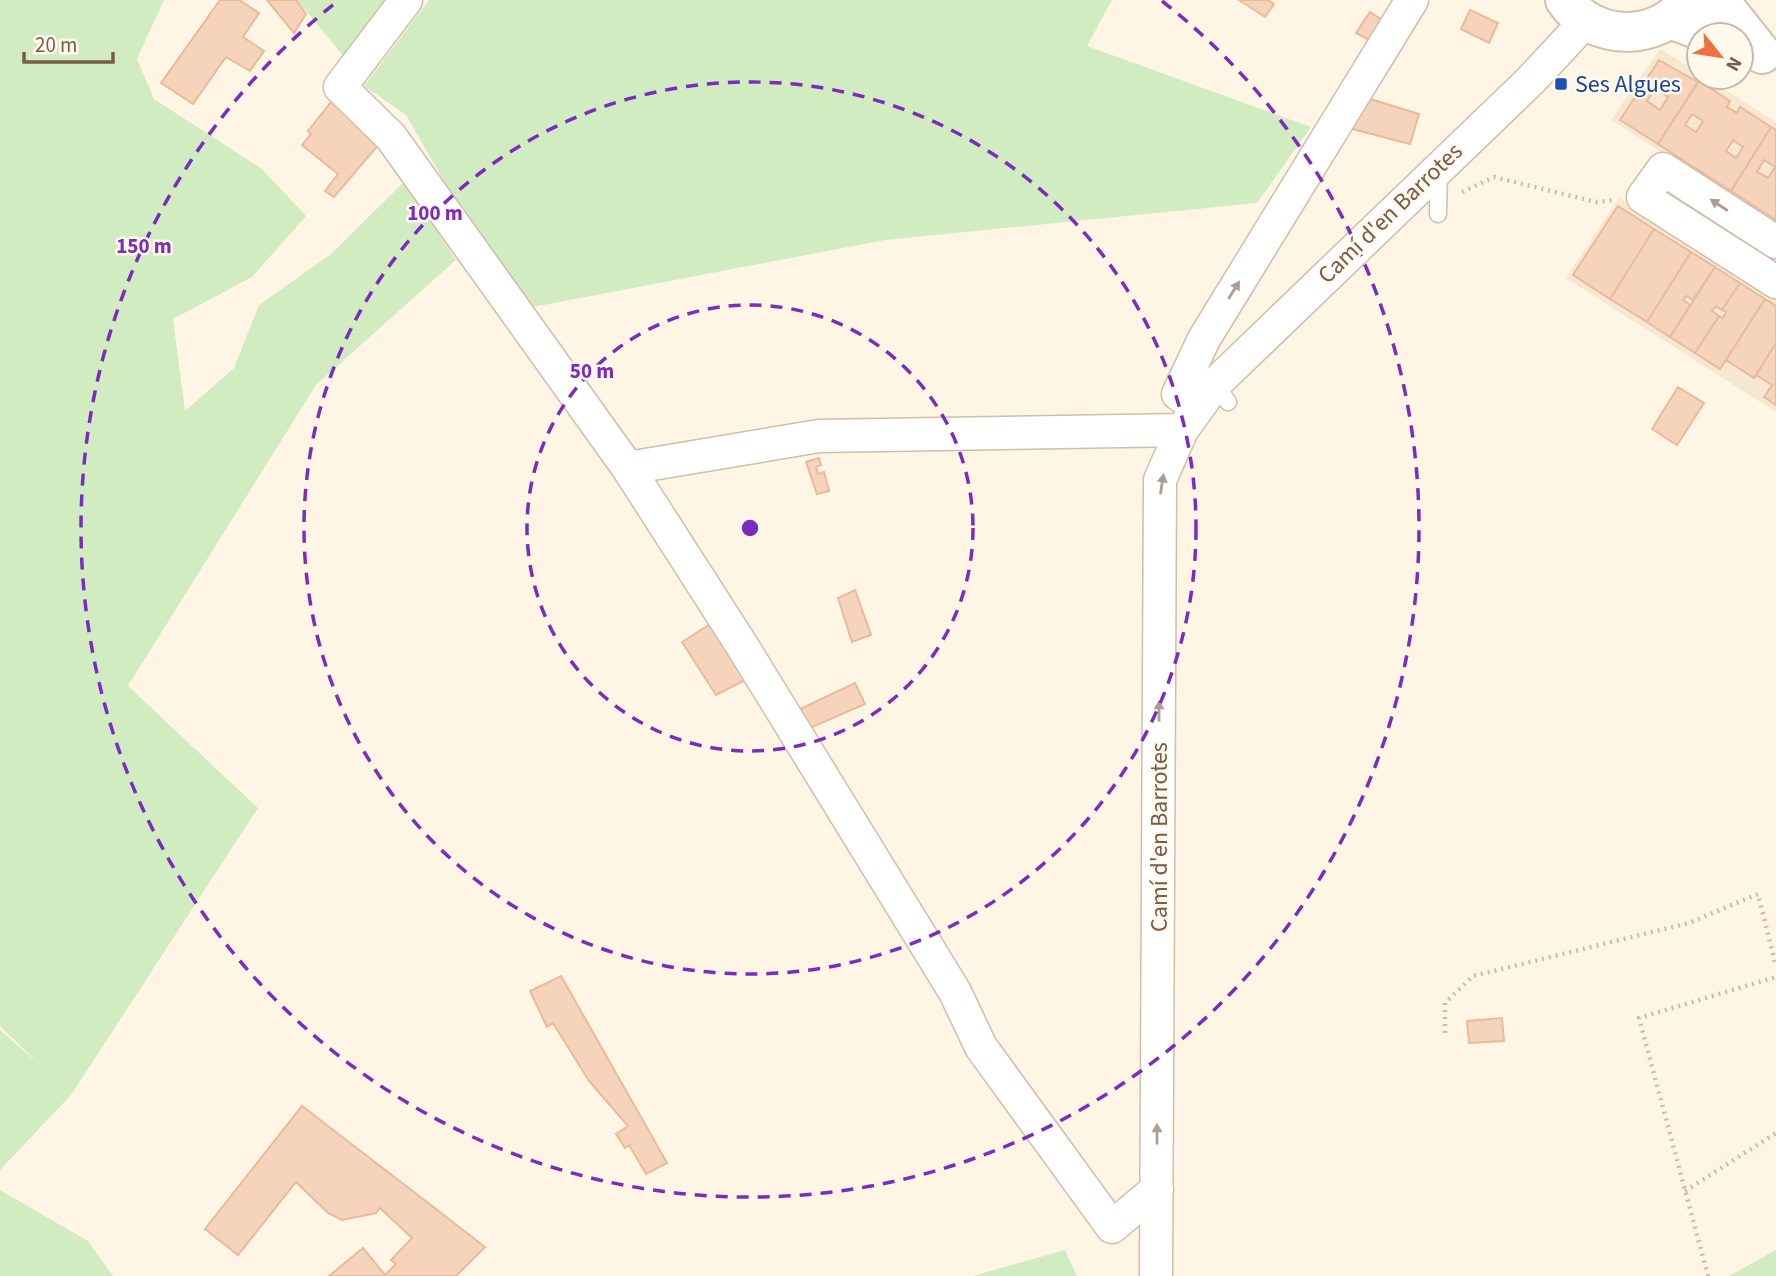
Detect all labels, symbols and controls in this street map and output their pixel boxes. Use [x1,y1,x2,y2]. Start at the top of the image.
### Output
scale bar [24,21,114,65]
north arrow [1685,21,1755,91]
text: 20 m [35,30,77,60]
text: N [1719,52,1748,76]
place label: Ses Algues [1575,67,1681,102]
marker: Ses Algues [1553,76,1569,92]
street label: Camí d'en Barrotes [1310,135,1471,292]
text: 100 m [407,198,463,228]
one-way arrow [1709,199,1728,212]
text: 150 m [116,231,172,261]
one-way arrow [1228,281,1241,300]
text: 50 m [570,356,614,386]
one-way arrow [1157,473,1168,495]
centre of rings [738,516,762,540]
one-way arrow [1153,700,1165,722]
street label: Camí d'en Barrotes [1142,742,1177,932]
one-way arrow [1151,1123,1163,1145]

